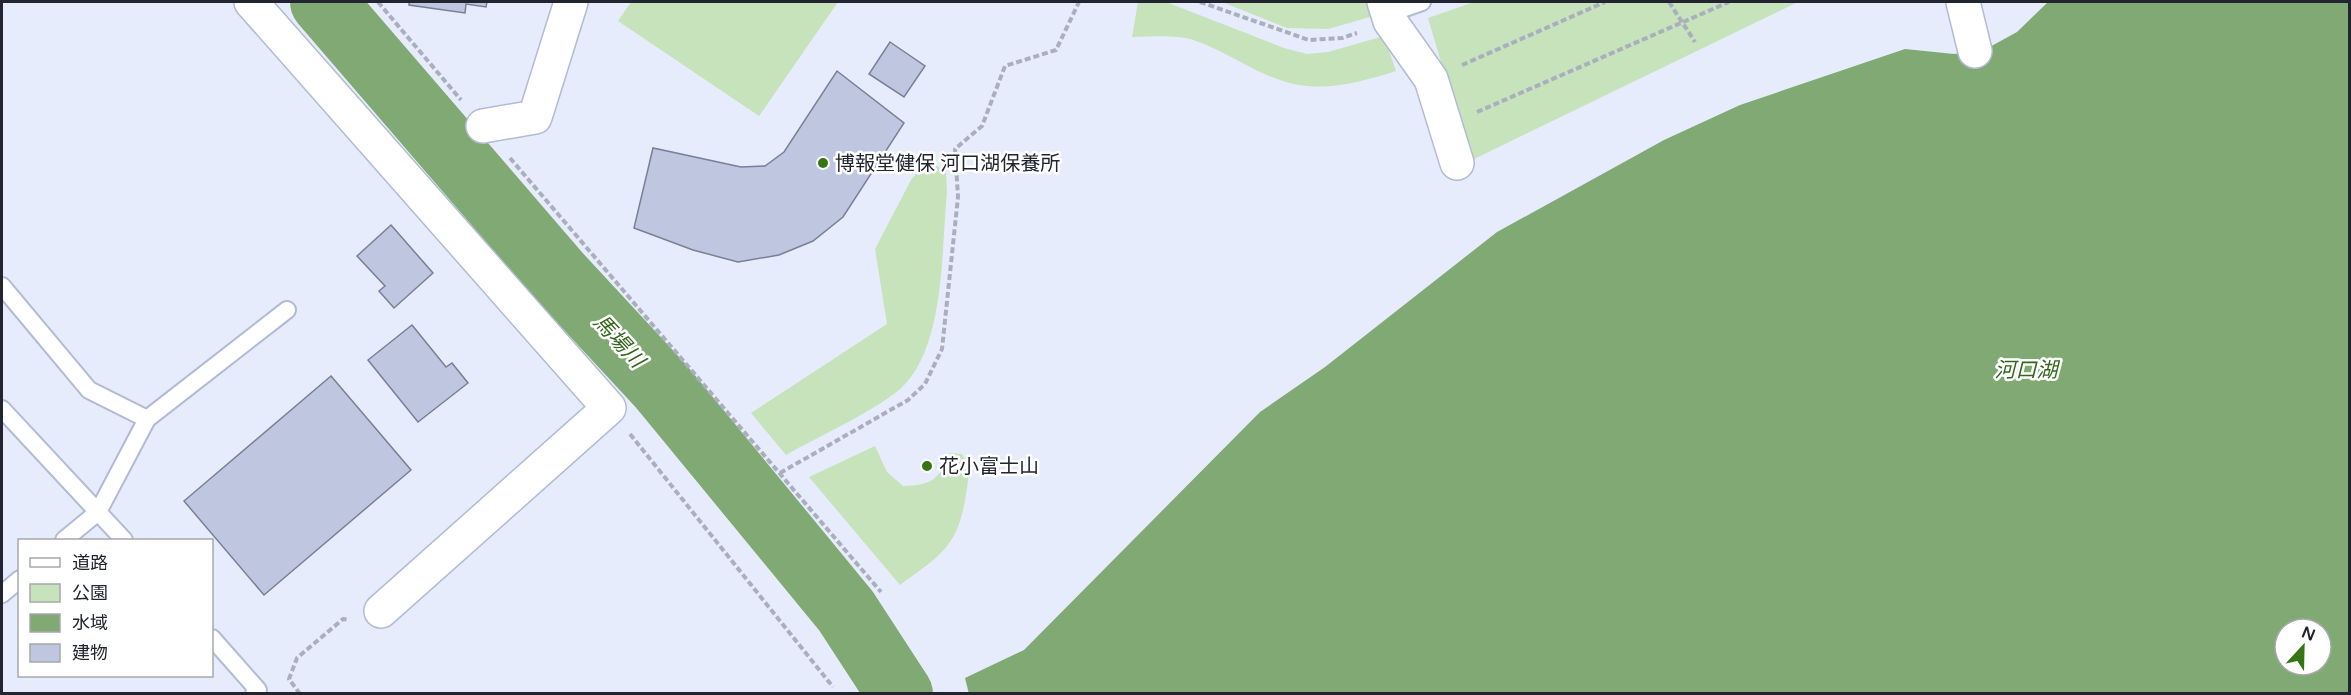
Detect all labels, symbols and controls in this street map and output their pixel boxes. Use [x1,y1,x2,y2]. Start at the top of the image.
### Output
place label: 博報堂健保 河口湖保養所 [835,152,1060,176]
marker: 博報堂健保 河口湖保養所 [816,156,830,170]
water label: 馬場川 [588,310,651,374]
water label: 河口湖 [1995,358,2060,383]
place label: 花小富士山 [939,455,1039,479]
marker: 花小富士山 [920,459,934,473]
legend [18,539,213,677]
text: 道路 [72,552,108,574]
text: 公園 [72,582,108,604]
text: 水域 [72,612,108,634]
north arrow [2273,617,2333,677]
text: N [2299,622,2318,646]
text: 建物 [72,642,108,664]

